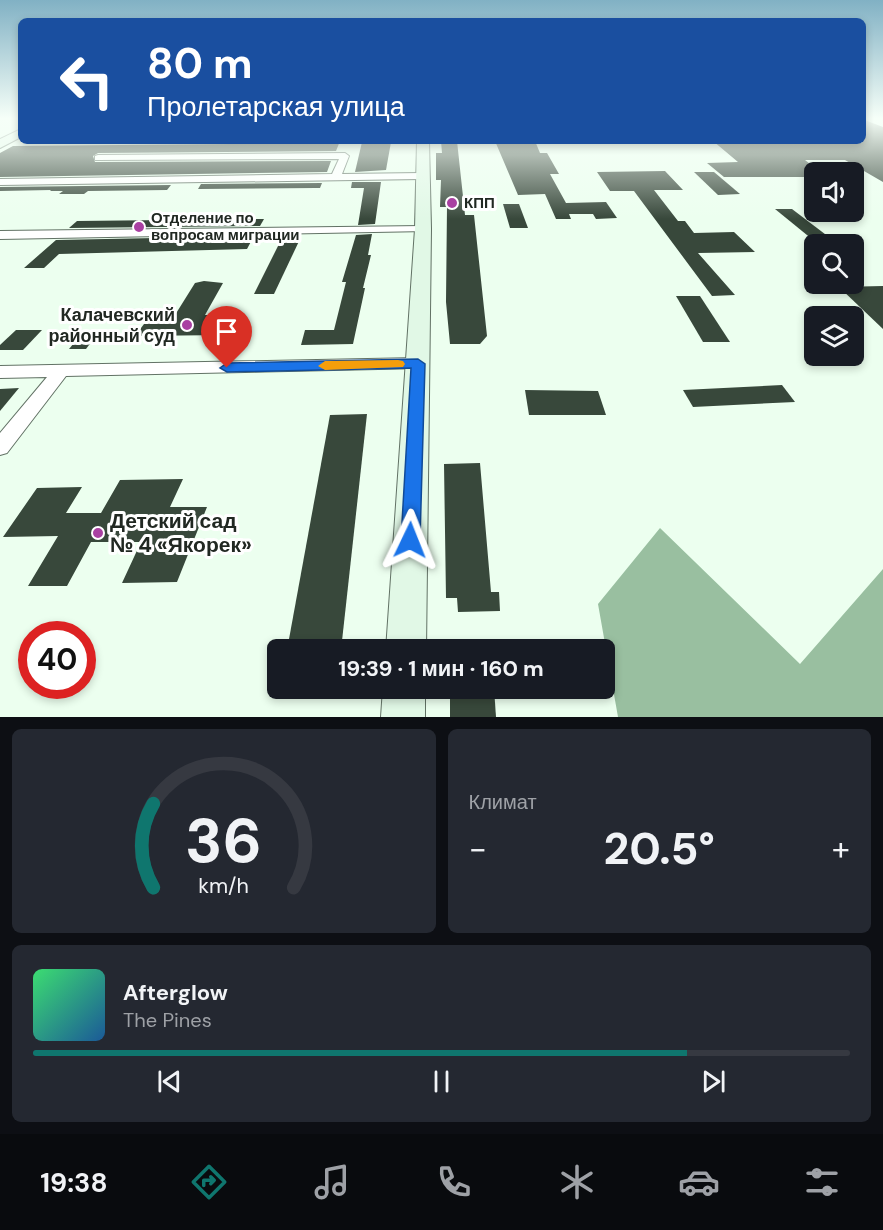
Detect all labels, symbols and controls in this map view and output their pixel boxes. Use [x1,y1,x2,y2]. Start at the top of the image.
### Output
text: 80 m [147,36,253,91]
icon: left [48,42,126,120]
text: Пролетарская улица [147,89,405,124]
map controls [804,162,864,366]
button: sound [804,162,864,222]
place label: КПП [464,193,495,213]
marker: КПП [445,196,459,210]
place label: Отделение по вопросам миграции [151,208,300,245]
marker: Отделение по вопросам миграции [132,220,146,234]
button: search [804,234,864,294]
place label: Калачевский районный суд [49,303,176,348]
pin [201,306,252,368]
button: layers [804,306,864,366]
icon: arrive [210,315,243,348]
marker: Калачевский районный суд [180,318,194,332]
place label: Детский сад № 4 «Якорек» [110,507,252,559]
position arrow [378,508,442,572]
marker: Детский сад № 4 «Якорек» [91,526,105,540]
speed limit sign: 40 [18,621,96,699]
text: 19:39 · 1 мин · 160 m [338,654,544,683]
text: Климат [469,789,537,815]
text: 36 [185,800,262,881]
text: 20.5° [604,819,715,878]
text: − [469,827,487,870]
text: + [832,827,850,870]
text: km/h [198,872,249,900]
text: Afterglow [123,978,228,1007]
text: The Pines [123,1007,212,1033]
icon: previous [153,1065,186,1098]
icon: pause [425,1065,458,1098]
icon: next [697,1065,730,1098]
icon: directions [188,1161,230,1203]
icon: music [311,1161,353,1203]
icon: phone [433,1161,475,1203]
icon: climate [556,1161,598,1203]
icon: car [678,1161,720,1203]
icon: filters [801,1161,843,1203]
text: 19:38 [40,1165,107,1200]

